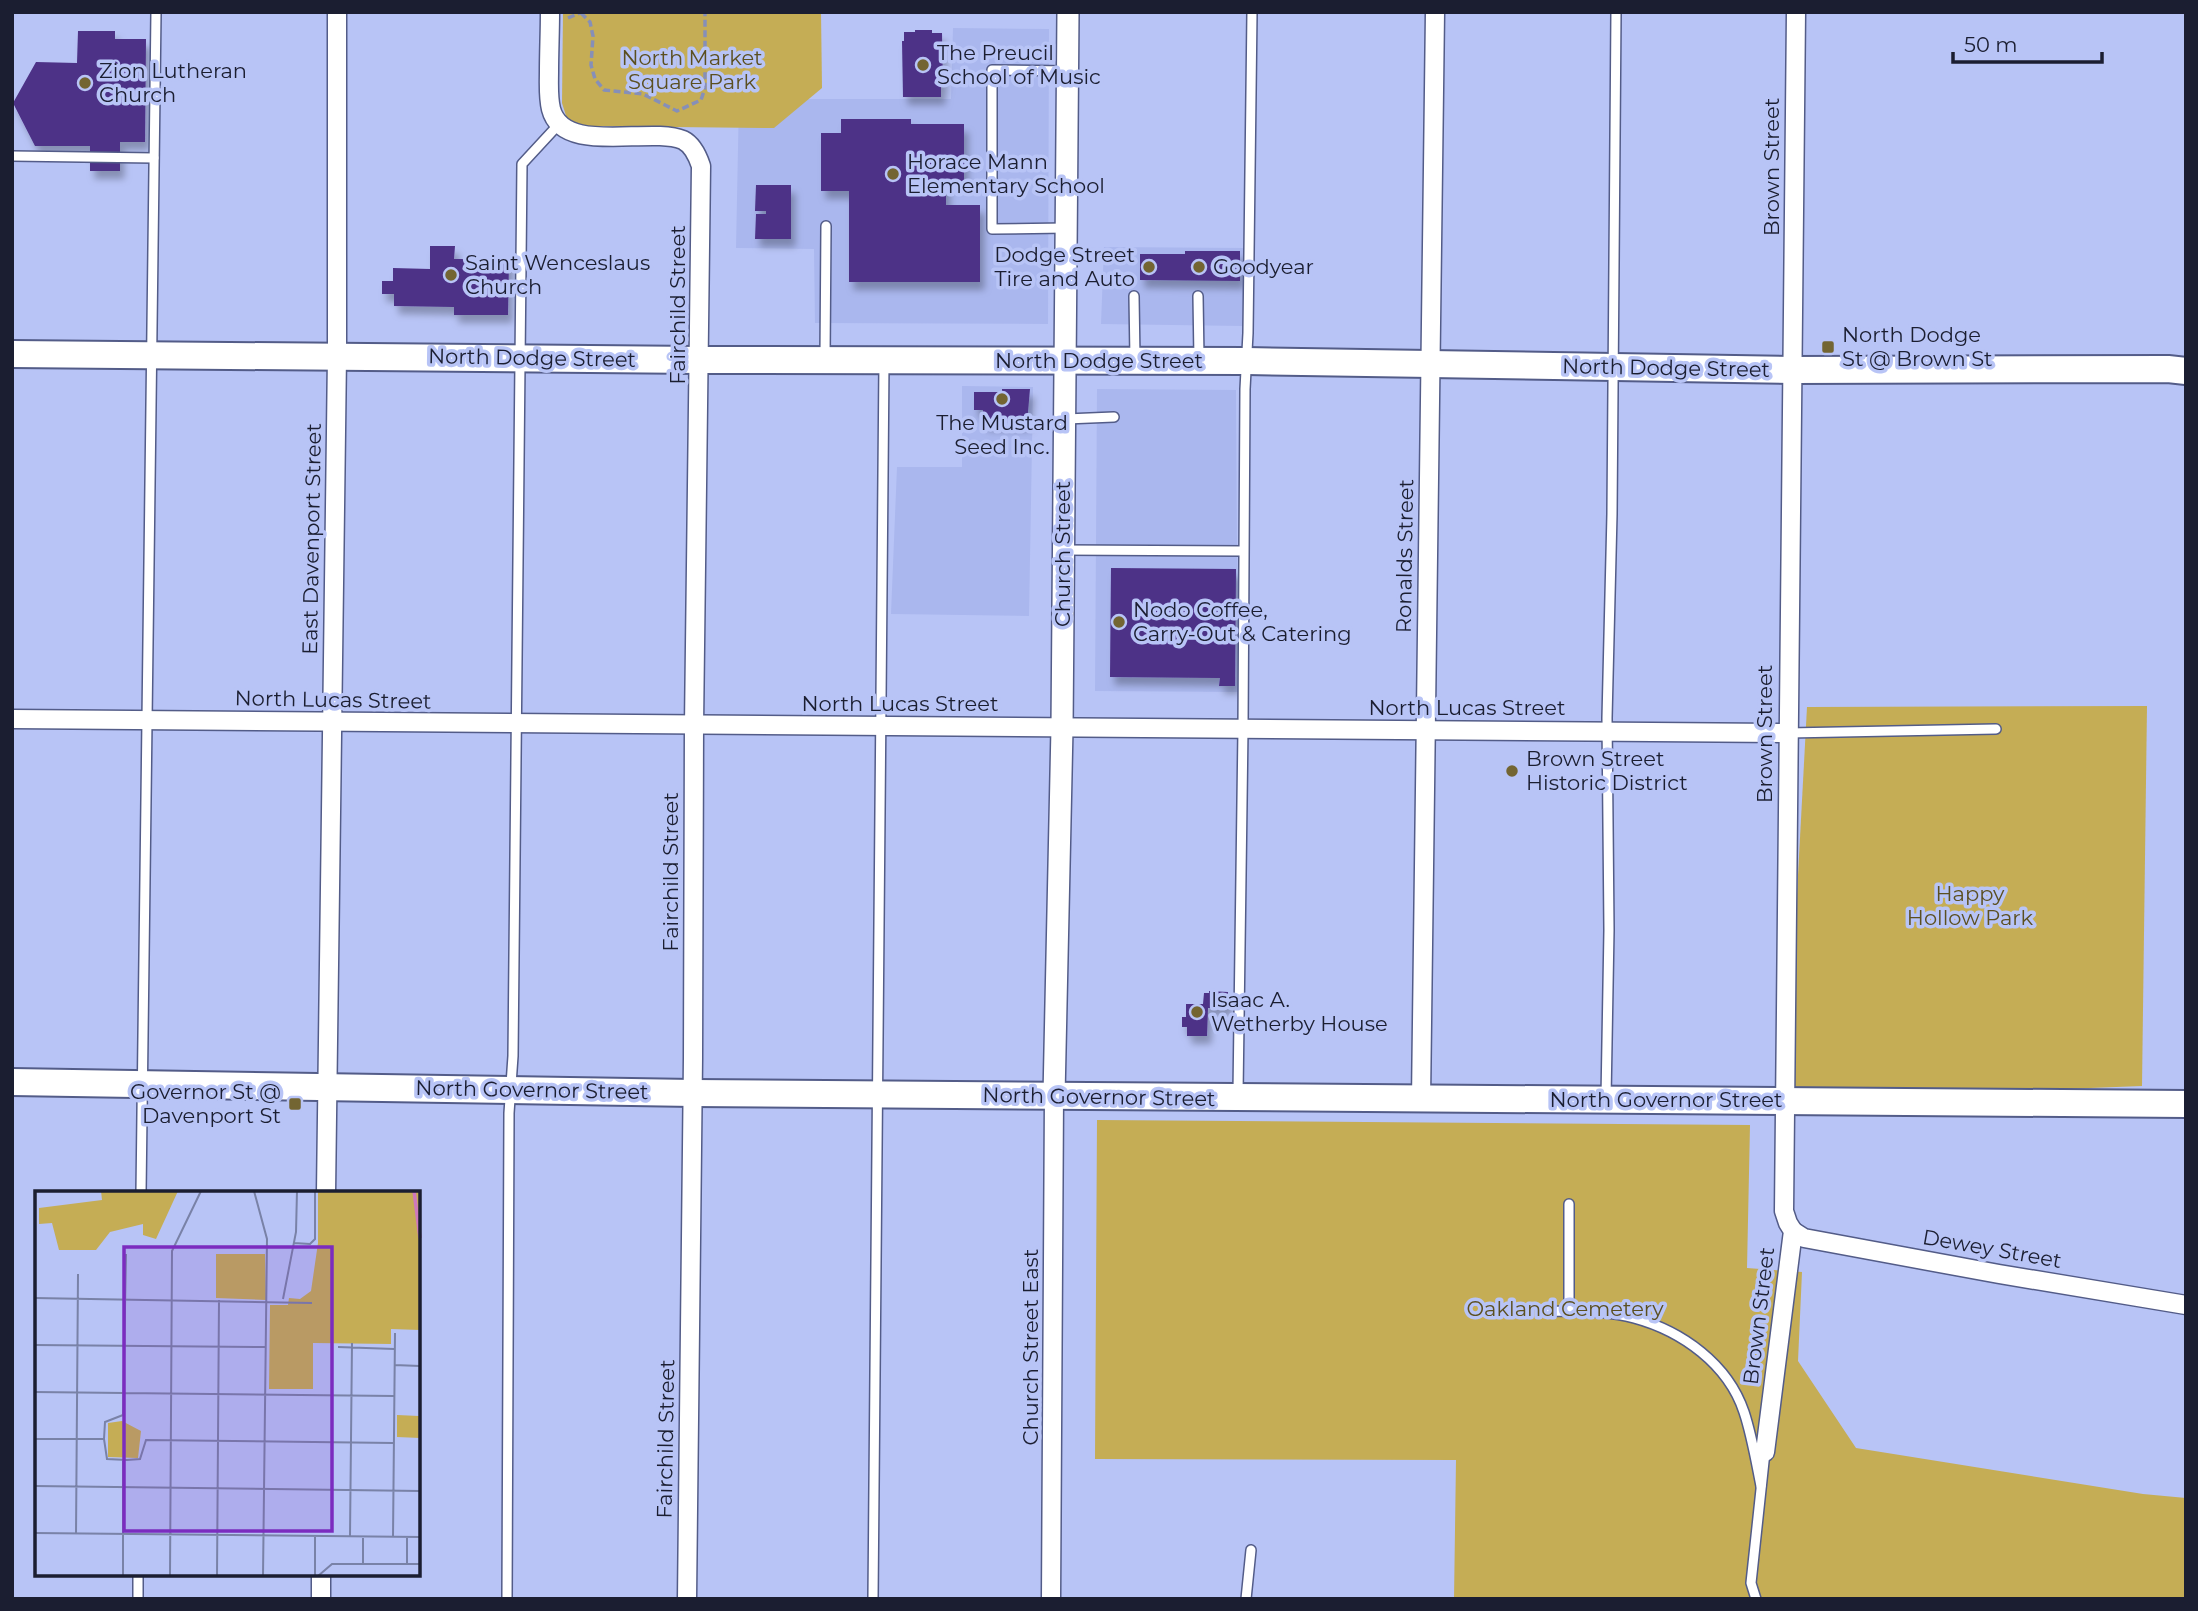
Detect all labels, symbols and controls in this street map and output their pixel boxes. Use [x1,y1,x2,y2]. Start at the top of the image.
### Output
scale bar [1953,21,2102,65]
text: 50 m [1964,32,2018,57]
place label: The Preucil School of Music [937,40,1101,89]
park label: North Market Square Park [621,45,763,94]
marker: The Preucil School of Music [915,57,931,73]
place label: Zion Lutheran Church [99,58,247,107]
marker: Zion Lutheran Church [77,75,93,91]
street label: Brown Street [1759,98,1784,236]
place label: Horace Mann Elementary School [907,149,1105,198]
marker: Horace Mann Elementary School [885,166,901,182]
street label: Fairchild Street [665,225,690,385]
place label: Dodge Street Tire and Auto [994,242,1135,291]
place label: Saint Wenceslaus Church [465,250,650,299]
place label: Goodyear [1213,254,1314,279]
marker: Dodge Street Tire and Auto [1141,259,1157,275]
marker: Goodyear [1191,259,1207,275]
marker: Saint Wenceslaus Church [443,267,459,283]
place label: North Dodge St @ Brown St [1842,322,1993,371]
marker: North Dodge St @ Brown St [1820,339,1836,355]
street label: North Dodge Street [428,343,636,372]
street label: North Dodge Street [995,348,1203,373]
street label: North Dodge Street [1562,353,1770,382]
marker: The Mustard Seed Inc. [994,391,1010,407]
place label: The Mustard Seed Inc. [936,410,1068,459]
street label: East Davenport Street [297,423,326,655]
street label: Ronalds Street [1391,479,1418,633]
street label: Church Street [1050,481,1075,627]
place label: Nodo Coffee, Carry-Out & Catering [1133,597,1352,646]
marker: Nodo Coffee, Carry-Out & Catering [1111,614,1127,630]
street label: Brown Street [1752,665,1777,803]
street label: North Lucas Street [234,685,432,714]
street label: North Lucas Street [802,691,998,716]
street label: North Lucas Street [1369,695,1565,720]
place label: Brown Street Historic District [1526,746,1688,795]
marker: Brown Street Historic District [1504,763,1520,779]
street label: Fairchild Street [658,792,683,952]
park label: Happy Hollow Park [1907,881,2034,930]
place label: Isaac A. Wetherby House [1211,987,1388,1036]
marker: Isaac A. Wetherby House [1189,1004,1205,1020]
street label: North Governor Street [415,1075,649,1104]
place label: Governor St @ Davenport St [130,1079,281,1128]
street label: North Governor Street [982,1082,1216,1111]
street label: North Governor Street [1549,1087,1783,1112]
marker: Governor St @ Davenport St [287,1096,303,1112]
inset map [35,1191,420,1576]
street label: Dewey Street [1921,1224,2064,1273]
street label: Brown Street [1738,1246,1779,1386]
street label: Church Street East [1018,1249,1043,1445]
park label: Oakland Cemetery [1466,1296,1664,1321]
street label: Fairchild Street [652,1359,679,1519]

